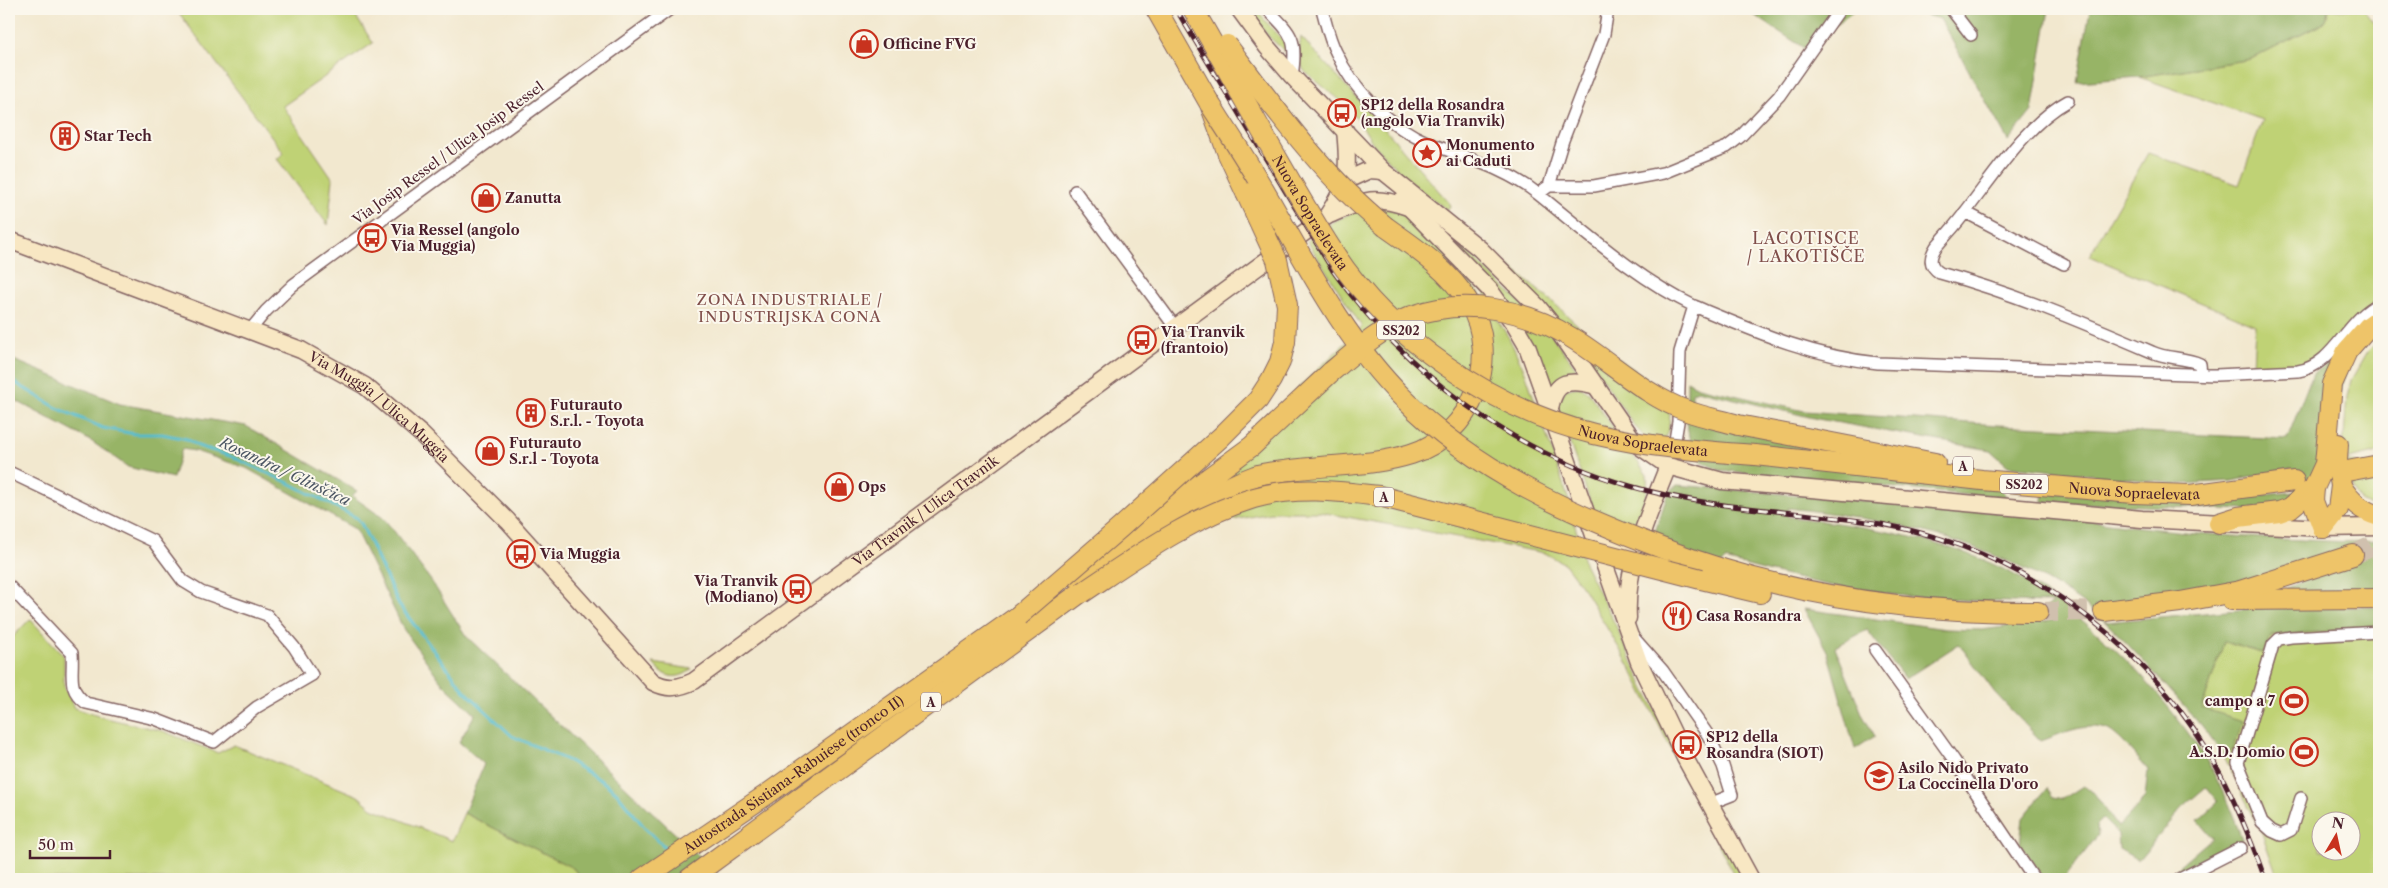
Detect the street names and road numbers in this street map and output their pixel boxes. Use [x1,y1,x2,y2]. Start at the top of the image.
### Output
street label: Via Josip Ressel / Ulica Josip Ressel [348,78,547,229]
street label: Nuova Sopraelevata [1268,152,1352,274]
road number: SS202 [1377,320,1425,340]
street label: Via Muggia / Ulica Muggia [305,347,453,466]
street label: Nuova Sopraelevata [1576,421,1709,460]
street label: Via Travnik / Ulica Travnik [848,451,1003,571]
road number: A [1953,456,1973,476]
road number: SS202 [2000,474,2048,494]
street label: Nuova Sopraelevata [2068,478,2202,504]
road number: A [1374,488,1394,507]
street label: Autostrada Sistiana-Rabuiese (tronco II) [679,691,907,858]
road number: A [921,692,941,712]

